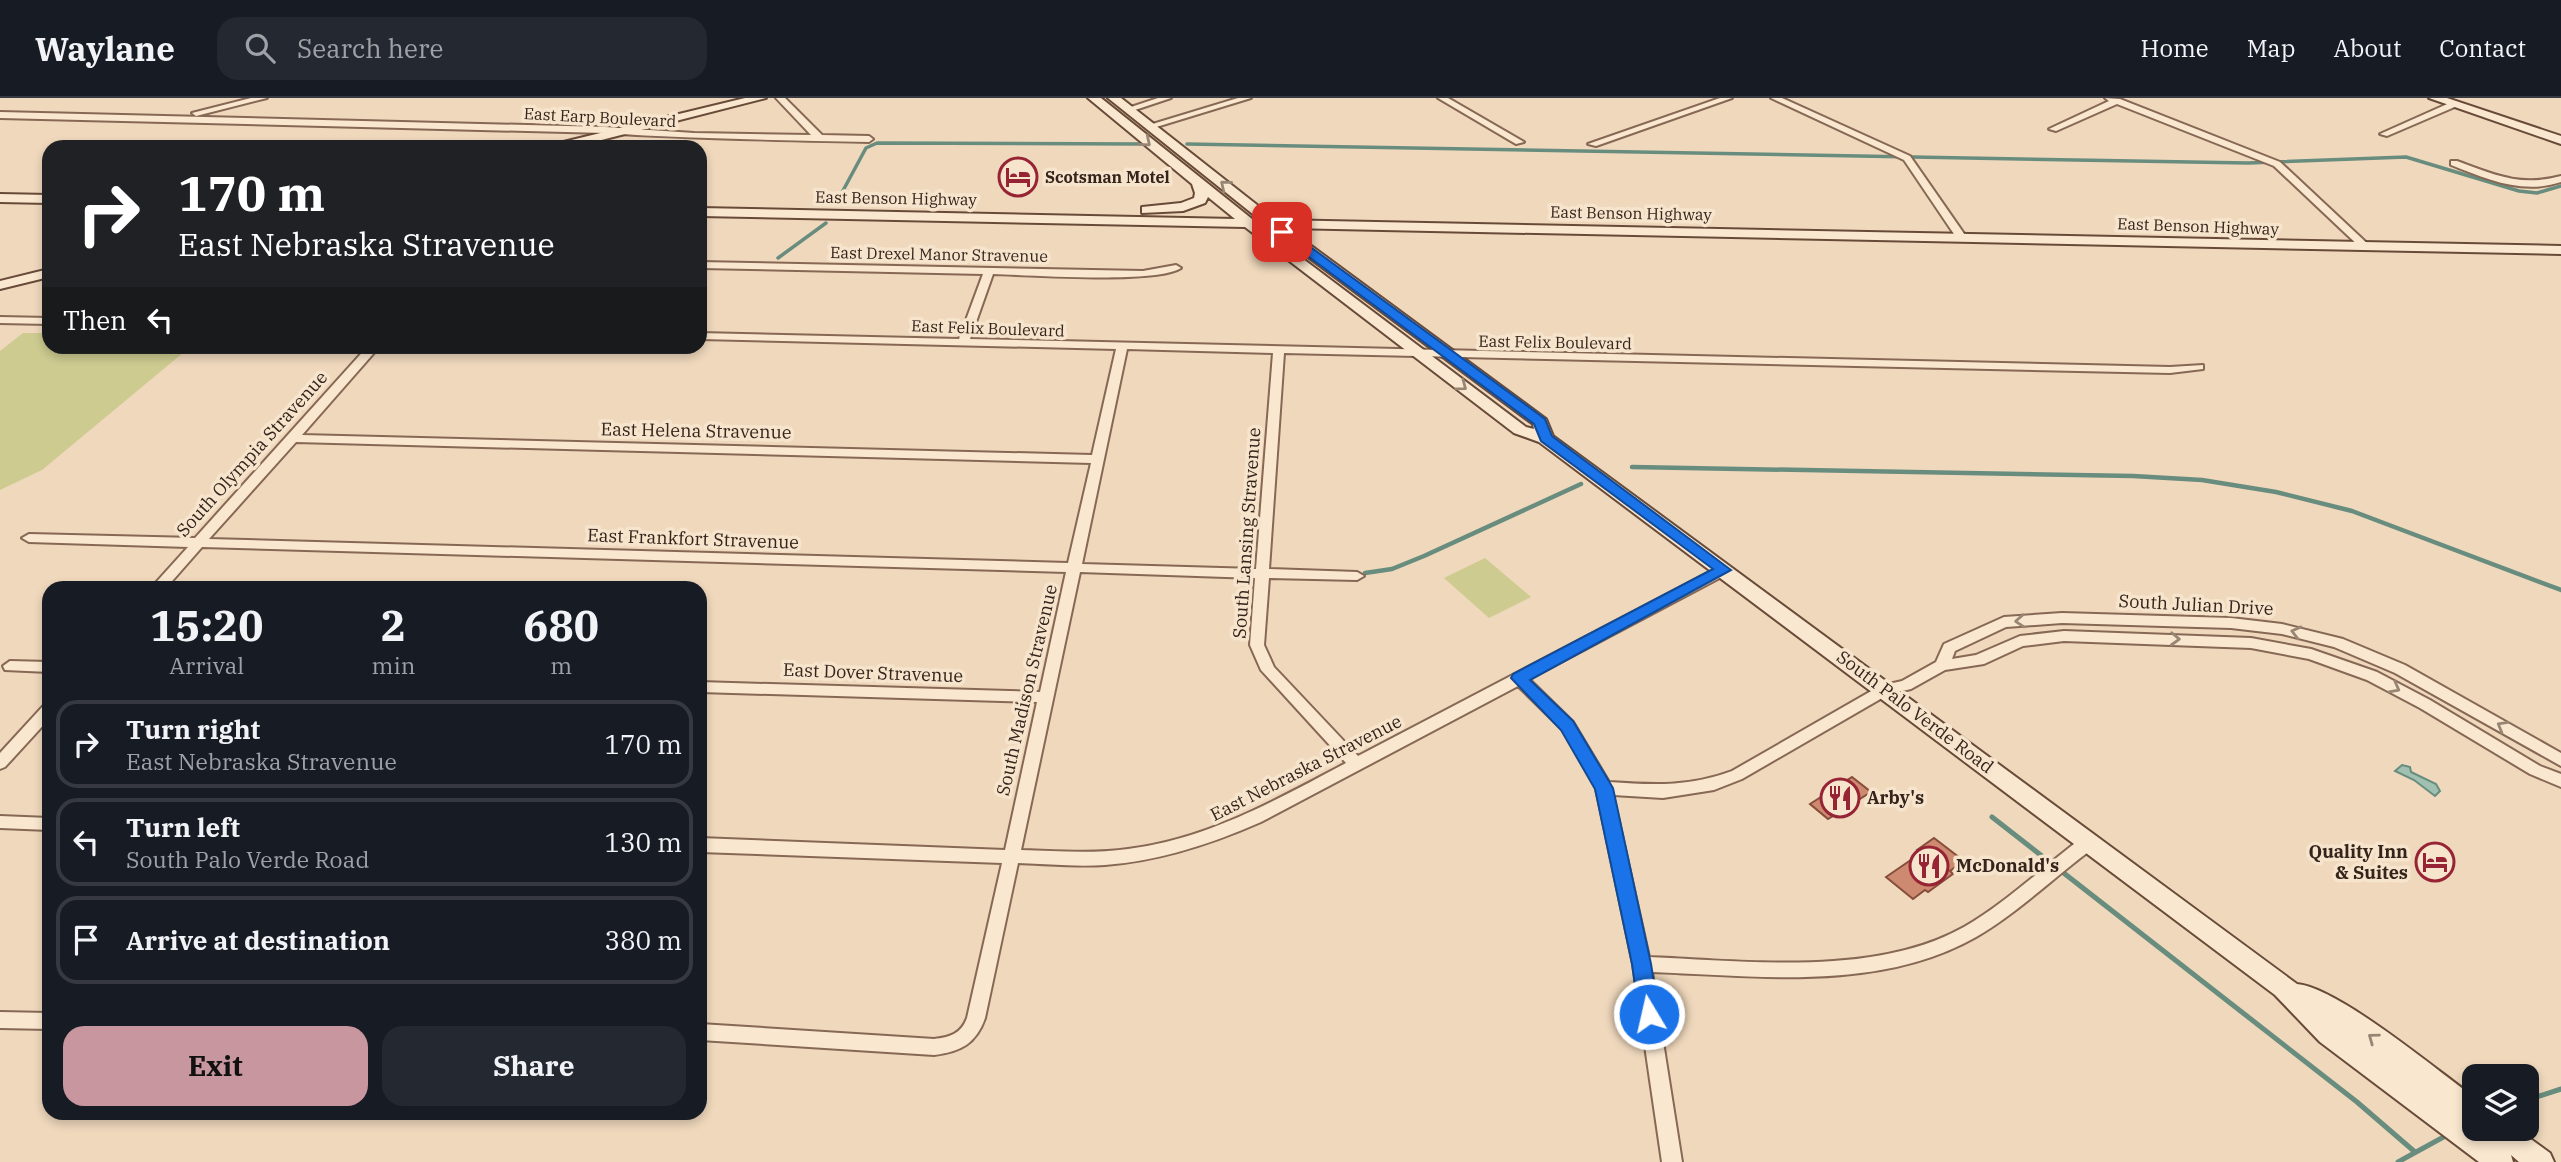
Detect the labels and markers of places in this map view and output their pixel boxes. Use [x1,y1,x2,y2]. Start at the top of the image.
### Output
hotel icon: Scotsman Motel [997,156,1039,198]
place label: Scotsman Motel [1045,167,1170,187]
pin [1252,202,1312,262]
restaurant icon: Arby's [1819,777,1861,819]
place label: Arby's [1867,786,1924,809]
place label: Quality Inn & Suites [2308,840,2408,884]
hotel icon: Quality Inn & Suites [2414,841,2456,883]
restaurant icon: McDonald's [1908,845,1950,887]
place label: McDonald's [1956,854,2059,877]

